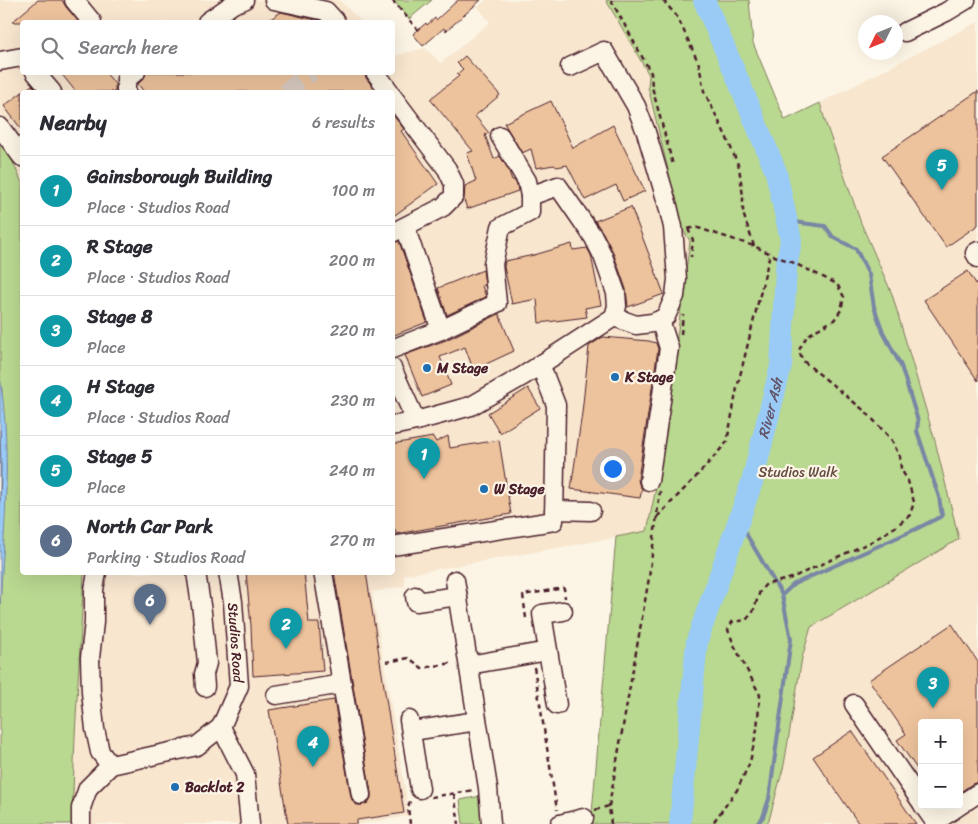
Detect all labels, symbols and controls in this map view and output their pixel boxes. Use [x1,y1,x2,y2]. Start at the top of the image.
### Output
north arrow [858,15,903,60]
search box [20,20,395,75]
text: Search here [78,31,178,64]
icon: search [38,34,66,62]
text: Nearby [40,104,106,142]
text: 6 results [312,108,375,137]
pin: 5 [926,149,958,190]
text: Gainsborough Building [87,160,272,193]
text: 1 [53,176,59,205]
text: 100 m [331,176,375,205]
text: Place · Studios Road [87,193,230,222]
text: R Stage [87,230,153,263]
text: 2 [51,246,61,275]
text: 200 m [329,246,375,275]
text: Place · Studios Road [87,263,230,292]
text: Stage 8 [87,300,153,333]
text: 3 [52,316,60,345]
text: 220 m [330,316,375,345]
text: Place [87,333,126,362]
place label: M Stage [436,356,489,381]
marker: M Stage [421,362,433,374]
place label: K Stage [624,365,674,390]
text: H Stage [87,370,155,403]
marker: K Stage [609,371,621,383]
water label: River Ash [750,374,791,441]
text: 4 [51,386,61,415]
text: 230 m [330,386,375,415]
text: Place · Studios Road [87,403,230,432]
pin: 1 [408,438,440,479]
text: Stage 5 [87,440,153,473]
text: 5 [51,456,61,485]
text: 240 m [329,456,375,485]
your location [600,456,626,482]
park label: Studios Walk [758,460,838,485]
text: Place [87,473,126,502]
place label: W Stage [494,477,545,502]
marker: W Stage [478,483,490,495]
text: North Car Park [87,510,213,543]
text: 6 [51,526,61,555]
text: 270 m [330,526,375,555]
text: Parking · Studios Road [87,543,245,572]
pin: 6 [134,584,166,625]
street label: Studios Road [221,602,251,685]
pin: 2 [270,608,302,649]
pin: 3 [917,667,949,708]
map controls [918,719,963,809]
button: + [918,719,963,764]
pin: 4 [297,726,329,767]
button: − [918,764,963,809]
place label: Backlot 2 [185,775,245,800]
marker: Backlot 2 [169,781,181,793]

